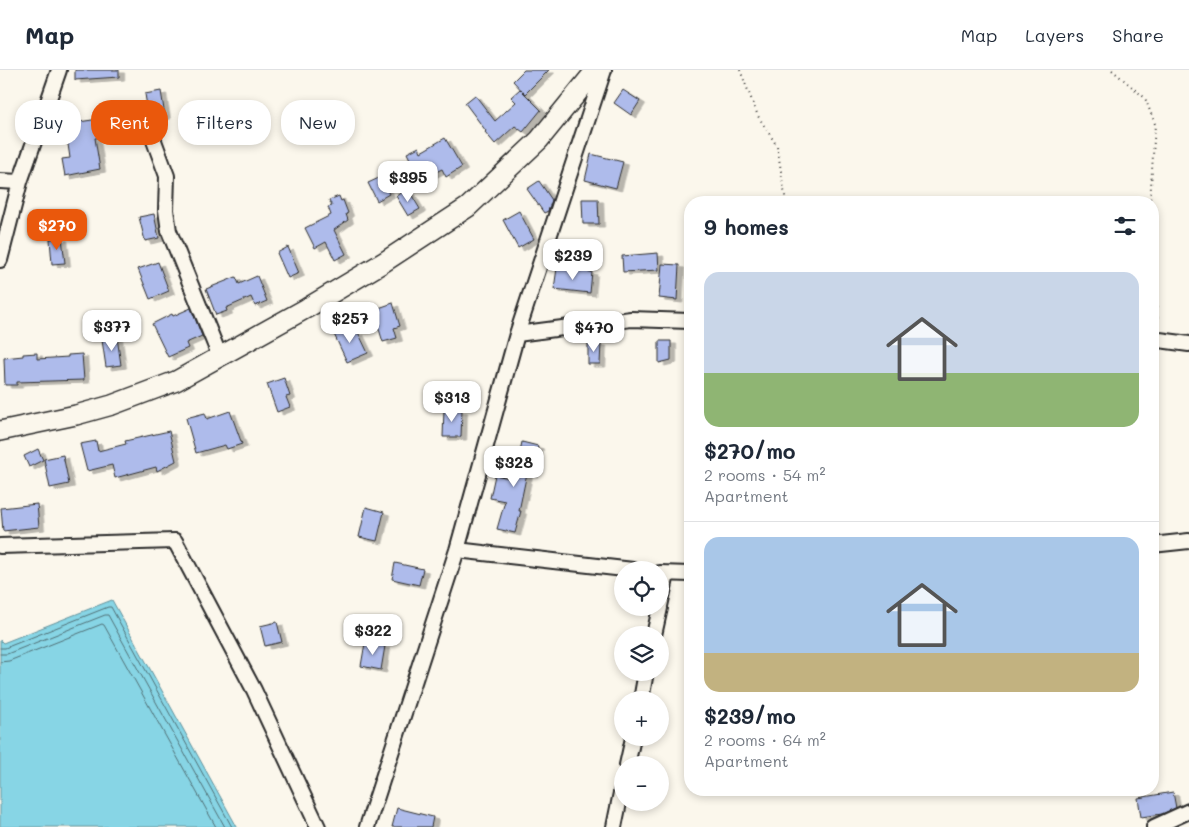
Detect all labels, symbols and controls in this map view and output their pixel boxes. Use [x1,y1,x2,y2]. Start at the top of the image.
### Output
text: Map [25,19,74,50]
text: Map [961,23,997,47]
text: Layers [1025,23,1084,47]
text: Share [1112,23,1164,47]
chip: Buy [15,100,81,145]
chip: Rent [91,100,168,145]
chip: Filters [178,100,271,145]
chip: New [281,100,355,145]
pin: $395 [378,160,438,203]
text: $395 [389,166,427,187]
pin: $270 [27,208,87,251]
icon: filters [1111,212,1139,240]
text: 9 homes [704,213,789,240]
text: $270 [38,214,76,235]
pin: $239 [543,238,603,281]
text: $239 [554,244,592,265]
pin: $257 [320,302,380,344]
icon: home [877,304,967,394]
text: $257 [331,307,369,328]
pin: $377 [82,310,142,352]
pin: $470 [564,310,624,353]
text: $377 [93,315,131,336]
text: $470 [574,316,614,337]
pin: $313 [422,380,482,423]
text: $313 [434,386,470,407]
text: $270/mo [704,437,796,464]
pin: $328 [484,446,544,488]
text: $328 [495,451,533,472]
text: 2 rooms · 54 m² [704,464,825,485]
text: Apartment [704,485,789,506]
map controls [614,561,669,811]
button: locate [614,561,669,616]
icon: home [877,570,967,660]
pin: $322 [343,614,403,656]
text: $322 [354,619,392,640]
button: layers [614,626,669,681]
button: + [614,691,669,746]
text: $239/mo [704,702,796,729]
text: 2 rooms · 64 m² [704,729,826,750]
text: Apartment [704,750,789,771]
button: − [614,756,669,811]

